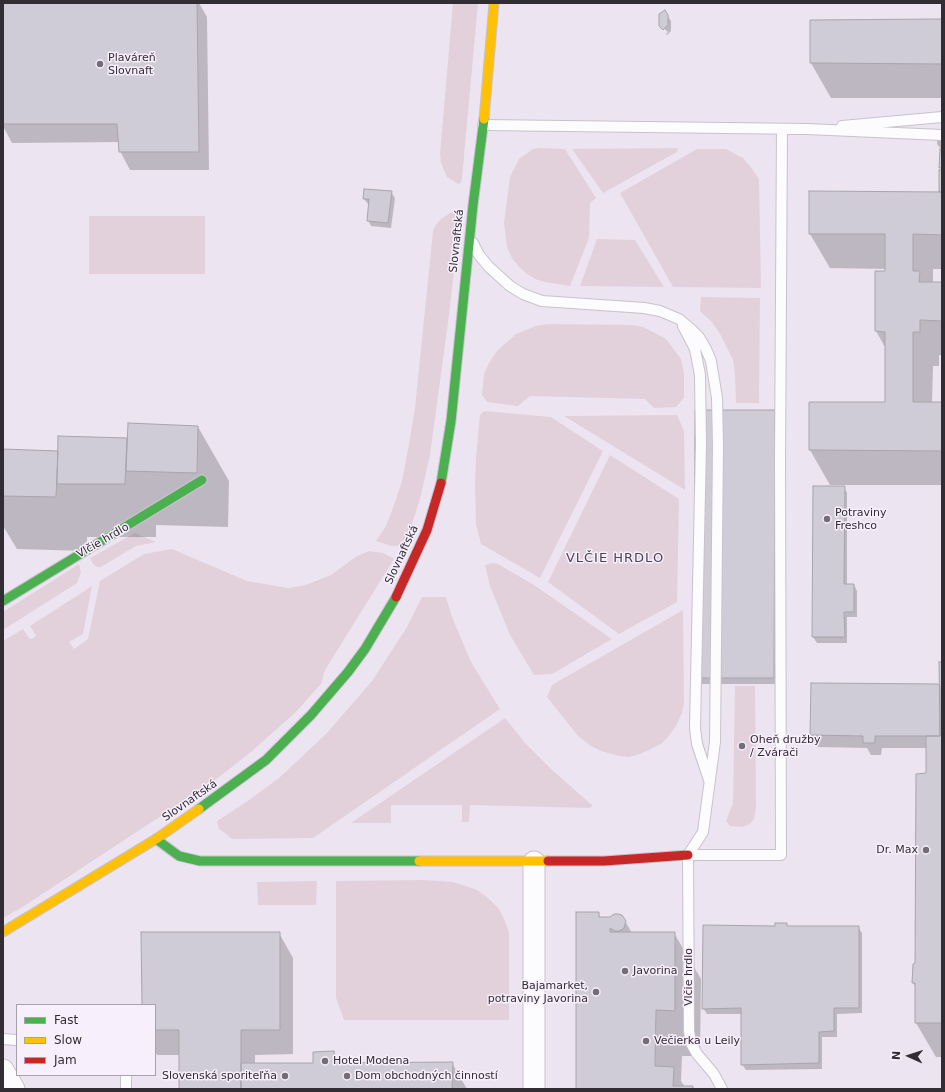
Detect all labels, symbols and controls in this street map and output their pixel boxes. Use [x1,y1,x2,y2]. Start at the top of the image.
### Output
place label: Plaváreň Slovnaft [108,51,156,77]
marker: Plaváreň Slovnaft [95,59,105,69]
street label: Slovnaftská [447,209,467,273]
place label: Potraviny Freshco [835,506,887,532]
marker: Potraviny Freshco [822,514,832,524]
street label: Vlčie hrdlo [75,521,131,561]
street label: Slovnaftská [383,523,421,587]
district label: VLČIE HRDLO [566,551,664,567]
place label: Oheň družby / Zvárači [750,733,821,759]
marker: Oheň družby / Zvárači [737,741,747,751]
street label: Slovnaftská [160,777,220,825]
place label: Dr. Max [876,843,918,857]
marker: Dr. Max [921,845,931,855]
street label: Vlčie hrdlo [682,948,696,1006]
place label: Javorina [633,964,678,978]
marker: Javorina [620,966,630,976]
place label: Bajamarket, potraviny Javorina [488,979,588,1005]
marker: Bajamarket, potraviny Javorina [591,987,601,997]
legend [16,1004,156,1076]
text: Fast [54,1013,78,1027]
text: Slow [54,1033,82,1047]
place label: Večierka u Leily [654,1034,740,1048]
marker: Večierka u Leily [641,1036,651,1046]
north arrow [889,1036,929,1076]
text: N [890,1050,903,1060]
text: Jam [54,1053,77,1067]
place label: Hotel Modena [333,1054,409,1068]
marker: Hotel Modena [320,1056,330,1066]
place label: Slovenská sporiteľňa [162,1069,277,1083]
place label: Dom obchodných činností [355,1069,498,1083]
marker: Slovenská sporiteľňa [280,1071,290,1081]
marker: Dom obchodných činností [342,1071,352,1081]

